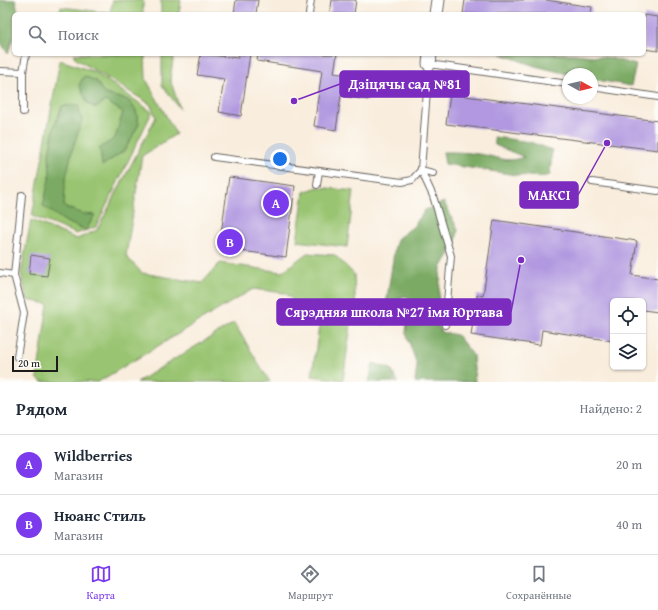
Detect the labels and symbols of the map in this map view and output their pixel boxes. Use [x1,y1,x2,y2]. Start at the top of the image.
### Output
north arrow [562,68,598,104]
callout: Дзіцячы сад №81 [340,71,469,97]
text: Дзіцячы сад №81 [348,74,461,94]
your location [270,149,290,169]
callout: МАКСІ [520,182,578,208]
text: МАКСІ [528,185,571,205]
pin: A [263,188,289,218]
pin: B [217,227,243,257]
callout: Сярэдняя школа №27 імя Юртава [277,299,511,325]
text: Сярэдняя школа №27 імя Юртава [285,302,504,322]
scale bar [12,354,58,373]

